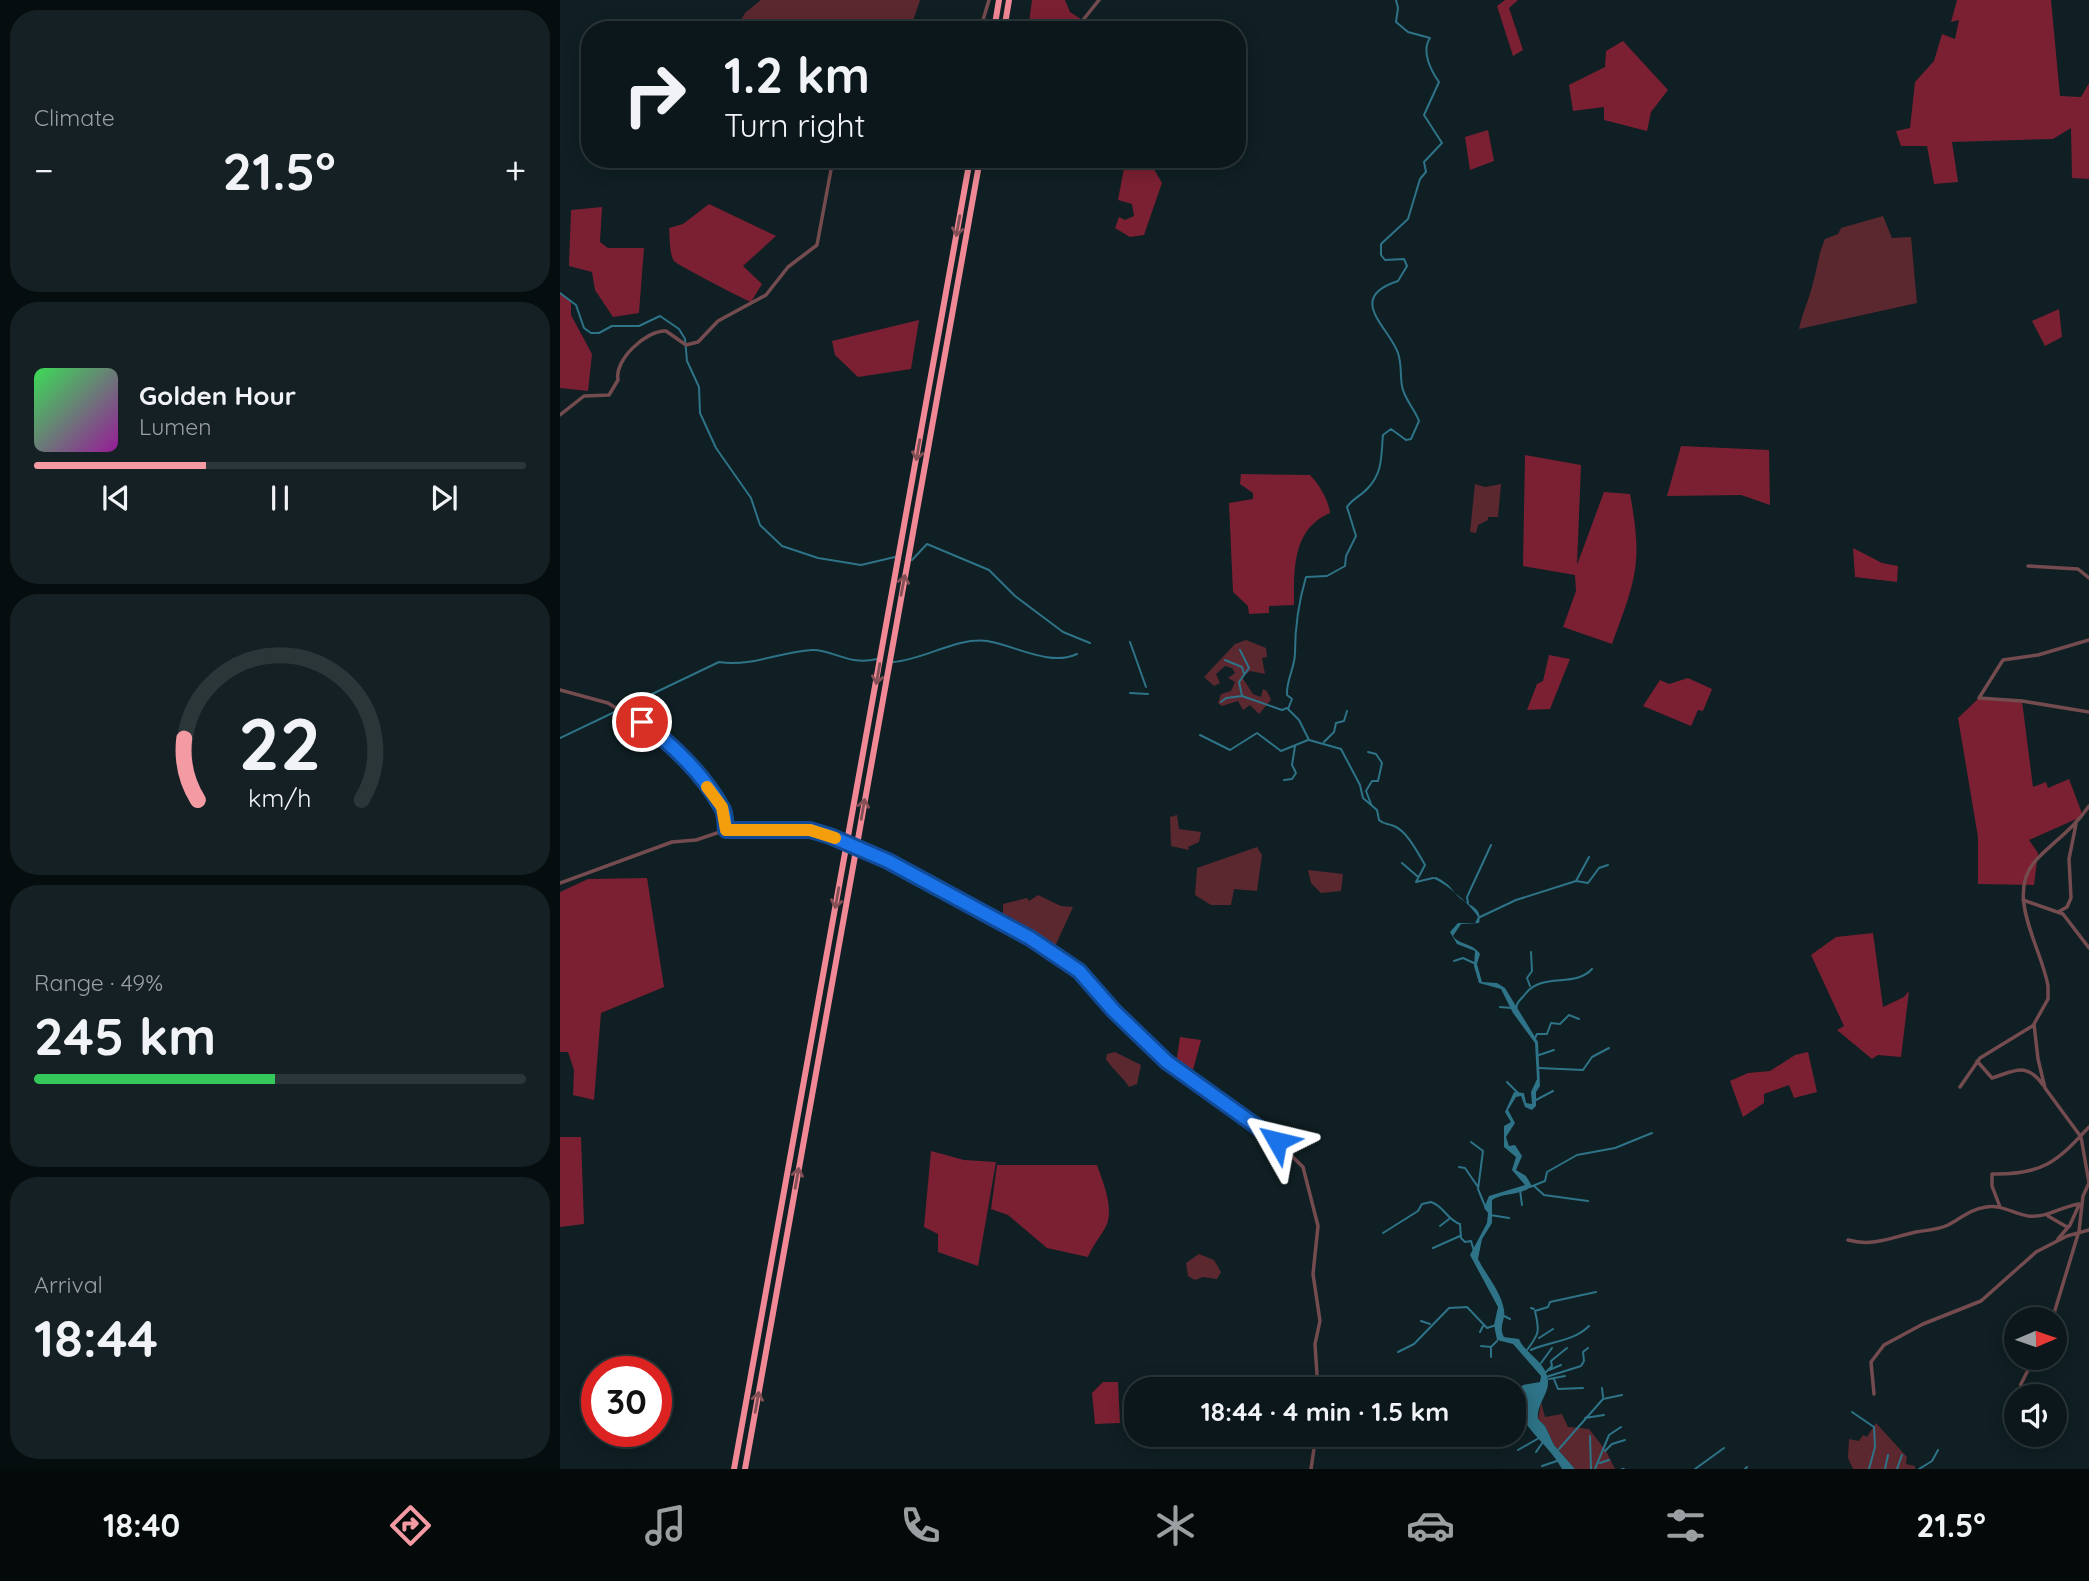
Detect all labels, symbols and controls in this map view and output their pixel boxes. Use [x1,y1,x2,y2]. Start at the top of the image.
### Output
text: 1.2 km [724,44,870,105]
icon: right [609,49,700,140]
text: Climate [34,103,115,132]
text: Turn right [724,105,865,145]
text: 21.5° [223,138,336,203]
text: − [34,146,54,194]
text: + [505,146,526,194]
one-way arrow [951,214,964,237]
text: Golden Hour [139,379,296,412]
text: Lumen [139,412,212,441]
one-way arrow [911,438,924,461]
icon: previous [97,479,135,517]
icon: pause [261,479,299,517]
icon: next [425,479,463,517]
one-way arrow [897,574,911,597]
one-way arrow [871,662,884,685]
pin [612,692,672,752]
text: 22 [239,698,321,789]
icon: arrive [623,703,661,741]
text: km/h [248,782,312,813]
one-way arrow [857,798,870,821]
one-way arrow [830,886,843,909]
text: Range · 49% [34,968,163,997]
text: 245 km [34,1003,216,1068]
position arrow [1240,1104,1314,1178]
one-way arrow [791,1167,804,1190]
text: Arrival [34,1270,103,1299]
text: 18:44 [34,1305,158,1370]
north arrow [2004,1307,2067,1370]
map controls [2004,1307,2067,1447]
speed limit sign: 30 [581,1356,672,1447]
button: sound [2004,1384,2067,1447]
one-way arrow [751,1391,764,1414]
text: 18:44 · 4 min · 1.5 km [1201,1395,1449,1428]
icon: directions [386,1501,435,1550]
icon: music [641,1501,690,1550]
icon: phone [896,1501,945,1550]
icon: climate [1151,1501,1200,1550]
icon: car [1406,1501,1455,1550]
icon: filters [1661,1501,1710,1550]
text: 18:40 [103,1505,180,1545]
text: 21.5° [1916,1505,1986,1545]

